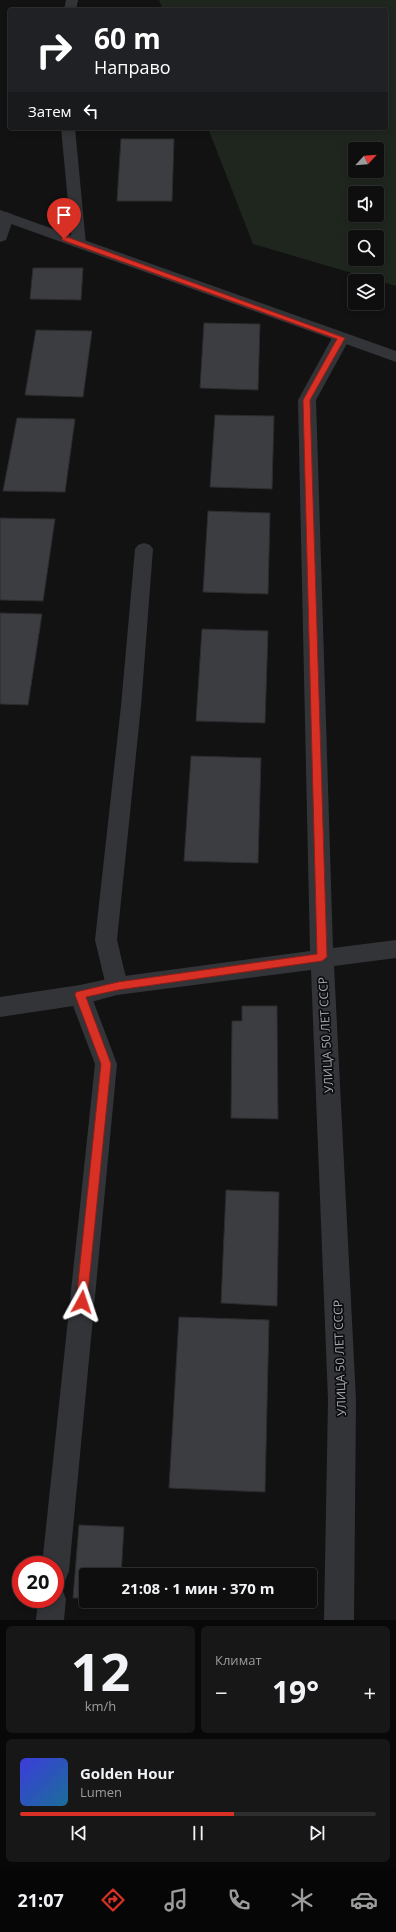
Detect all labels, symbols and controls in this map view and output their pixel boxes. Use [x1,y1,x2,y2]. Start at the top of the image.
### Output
text: 60 m [94,19,161,57]
icon: right [28,24,80,76]
text: Направо [94,55,171,79]
icon: left [80,100,102,122]
text: Затем [28,101,72,121]
north arrow [348,142,384,178]
map controls [348,142,384,310]
button: sound [348,186,384,222]
pin [47,198,81,239]
icon: arrive [53,204,75,226]
button: search [348,230,384,266]
button: layers [348,274,384,310]
street label: УЛИЦА 50 ЛЕТ СССР [314,977,337,1093]
position arrow [61,1281,103,1323]
street label: УЛИЦА 50 ЛЕТ СССР [329,1300,350,1416]
speed limit sign: 20 [12,1556,64,1608]
text: 21:08 · 1 мин · 370 m [122,1578,274,1598]
text: 12 [71,1635,130,1706]
text: Климат [215,1651,262,1669]
text: 19° [272,1671,319,1712]
text: − [215,1677,228,1707]
text: + [363,1677,376,1707]
text: km/h [85,1697,116,1715]
text: Golden Hour [80,1763,174,1783]
text: Lumen [80,1783,122,1801]
icon: previous [68,1822,90,1844]
icon: pause [187,1822,209,1844]
icon: next [306,1822,328,1844]
icon: directions [99,1886,127,1914]
icon: music [162,1886,190,1914]
icon: phone [225,1886,253,1914]
icon: climate [288,1886,316,1914]
icon: car [350,1886,378,1914]
text: 21:07 [17,1888,64,1912]

